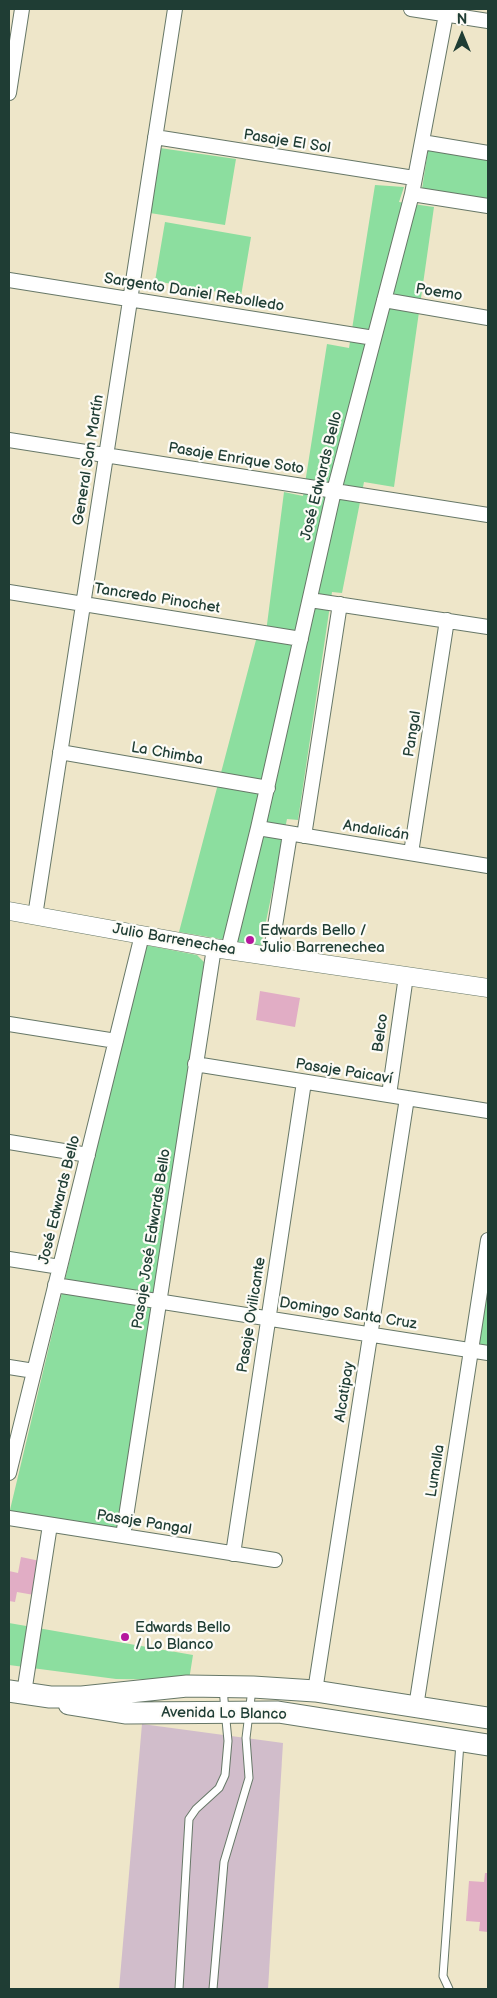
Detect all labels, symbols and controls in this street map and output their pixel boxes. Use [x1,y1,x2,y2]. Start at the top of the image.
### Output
north arrow [437,10,487,60]
text: N [457,11,467,28]
street label: Pasaje El Sol [242,126,332,158]
street label: Sargento Daniel Rebolledo [103,270,285,316]
street label: Poemo [414,280,464,306]
street label: General San Martín [70,393,108,527]
street label: José Edwards Bello [297,410,347,542]
street label: Pasaje Enrique Soto [167,439,305,479]
street label: Tancredo Pinochet [93,580,221,618]
street label: Pangal [400,710,426,758]
street label: La Chimba [130,739,204,769]
street label: Andalicán [342,817,410,845]
street label: Julio Barrenechea [111,920,237,960]
place label: Edwards Bello / Julio Barrenechea [260,922,385,957]
marker: Edwards Bello / Julio Barrenechea [244,934,256,946]
street label: Belco [369,1012,393,1054]
street label: Pasaje Paicaví [294,1055,394,1089]
street label: José Edwards Bello [35,1134,85,1266]
street label: Pasaje José Edwards Bello [129,1148,175,1330]
street label: Pasaje Ovilicante [234,1256,270,1374]
street label: Domingo Santa Cruz [278,1294,418,1334]
street label: Alcatipay [331,1360,359,1424]
street label: Lumalla [423,1443,449,1499]
street label: Pasaje Pangal [95,1507,193,1539]
place label: Edwards Bello / Lo Blanco [135,1619,231,1654]
marker: Edwards Bello / Lo Blanco [119,1631,131,1643]
street label: Avenida Lo Blanco [161,1704,287,1724]

